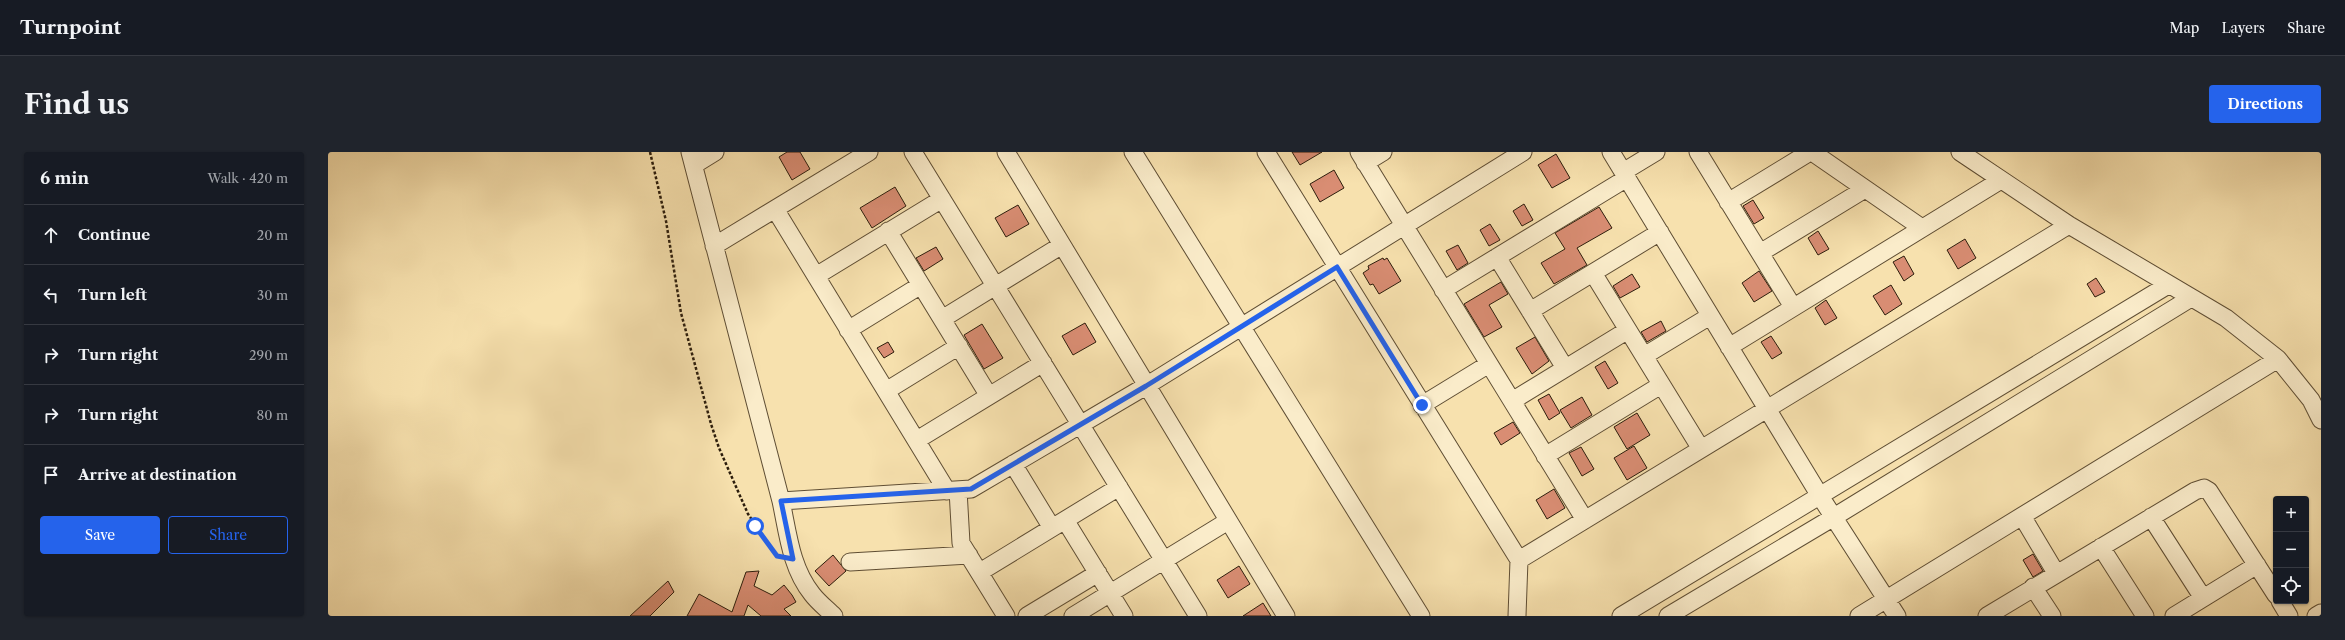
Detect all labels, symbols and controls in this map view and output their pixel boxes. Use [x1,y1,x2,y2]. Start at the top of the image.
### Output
text: Turnpoint [20,16,121,39]
text: Map [2169,19,2199,37]
text: Layers [2221,19,2265,37]
text: Share [2287,19,2325,37]
button: Directions [2209,85,2321,123]
text: Find us [24,87,129,121]
text: 6 min [40,168,89,188]
text: Walk · 420 m [208,170,288,186]
icon: ahead [40,224,62,246]
text: Continue [78,225,150,244]
text: 20 m [257,227,288,243]
icon: left [40,284,62,306]
text: Turn left [78,285,147,304]
text: 30 m [257,287,288,303]
icon: right [40,344,62,366]
text: Turn right [78,345,158,364]
text: 290 m [249,347,288,363]
route end [1413,396,1431,414]
icon: right [40,404,62,426]
text: Turn right [78,405,158,424]
text: 80 m [256,407,288,423]
icon: arrive [40,464,62,486]
text: Arrive at destination [78,465,237,484]
map controls [2273,496,2309,604]
button: + [2273,496,2309,532]
button: Save [40,516,160,554]
button: Share [168,516,288,554]
route start [746,517,764,535]
button: − [2273,532,2309,568]
button: locate [2273,568,2309,604]

